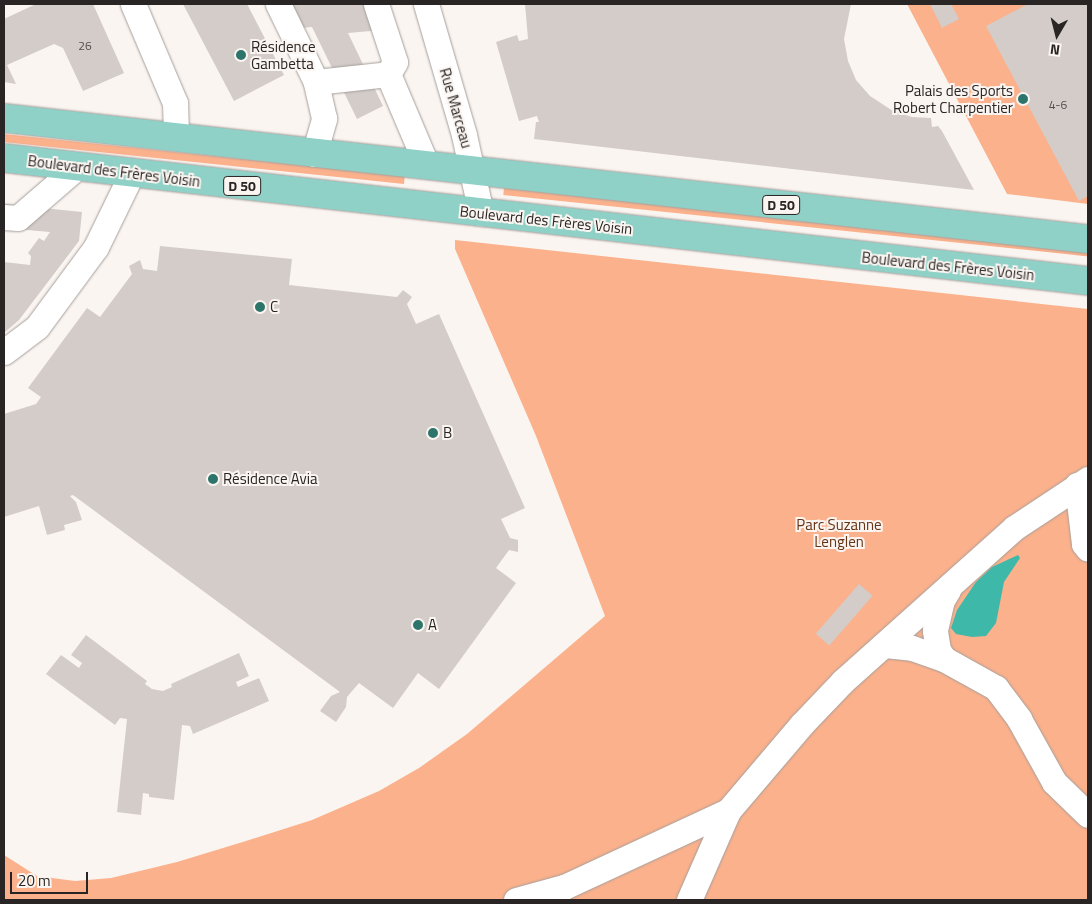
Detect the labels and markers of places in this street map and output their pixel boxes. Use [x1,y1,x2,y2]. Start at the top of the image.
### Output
place label: Résidence Gambetta [251,37,316,72]
marker: Résidence Gambetta [235,49,247,61]
place label: Palais des Sports Robert Charpentier [893,81,1013,116]
marker: Palais des Sports Robert Charpentier [1017,93,1029,105]
place label: C [270,298,278,316]
marker: C [254,301,266,313]
place label: B [443,424,452,442]
marker: B [427,427,439,439]
place label: Résidence Avia [223,470,318,488]
marker: Résidence Avia [207,473,219,485]
place label: A [428,616,437,634]
marker: A [412,619,424,631]

